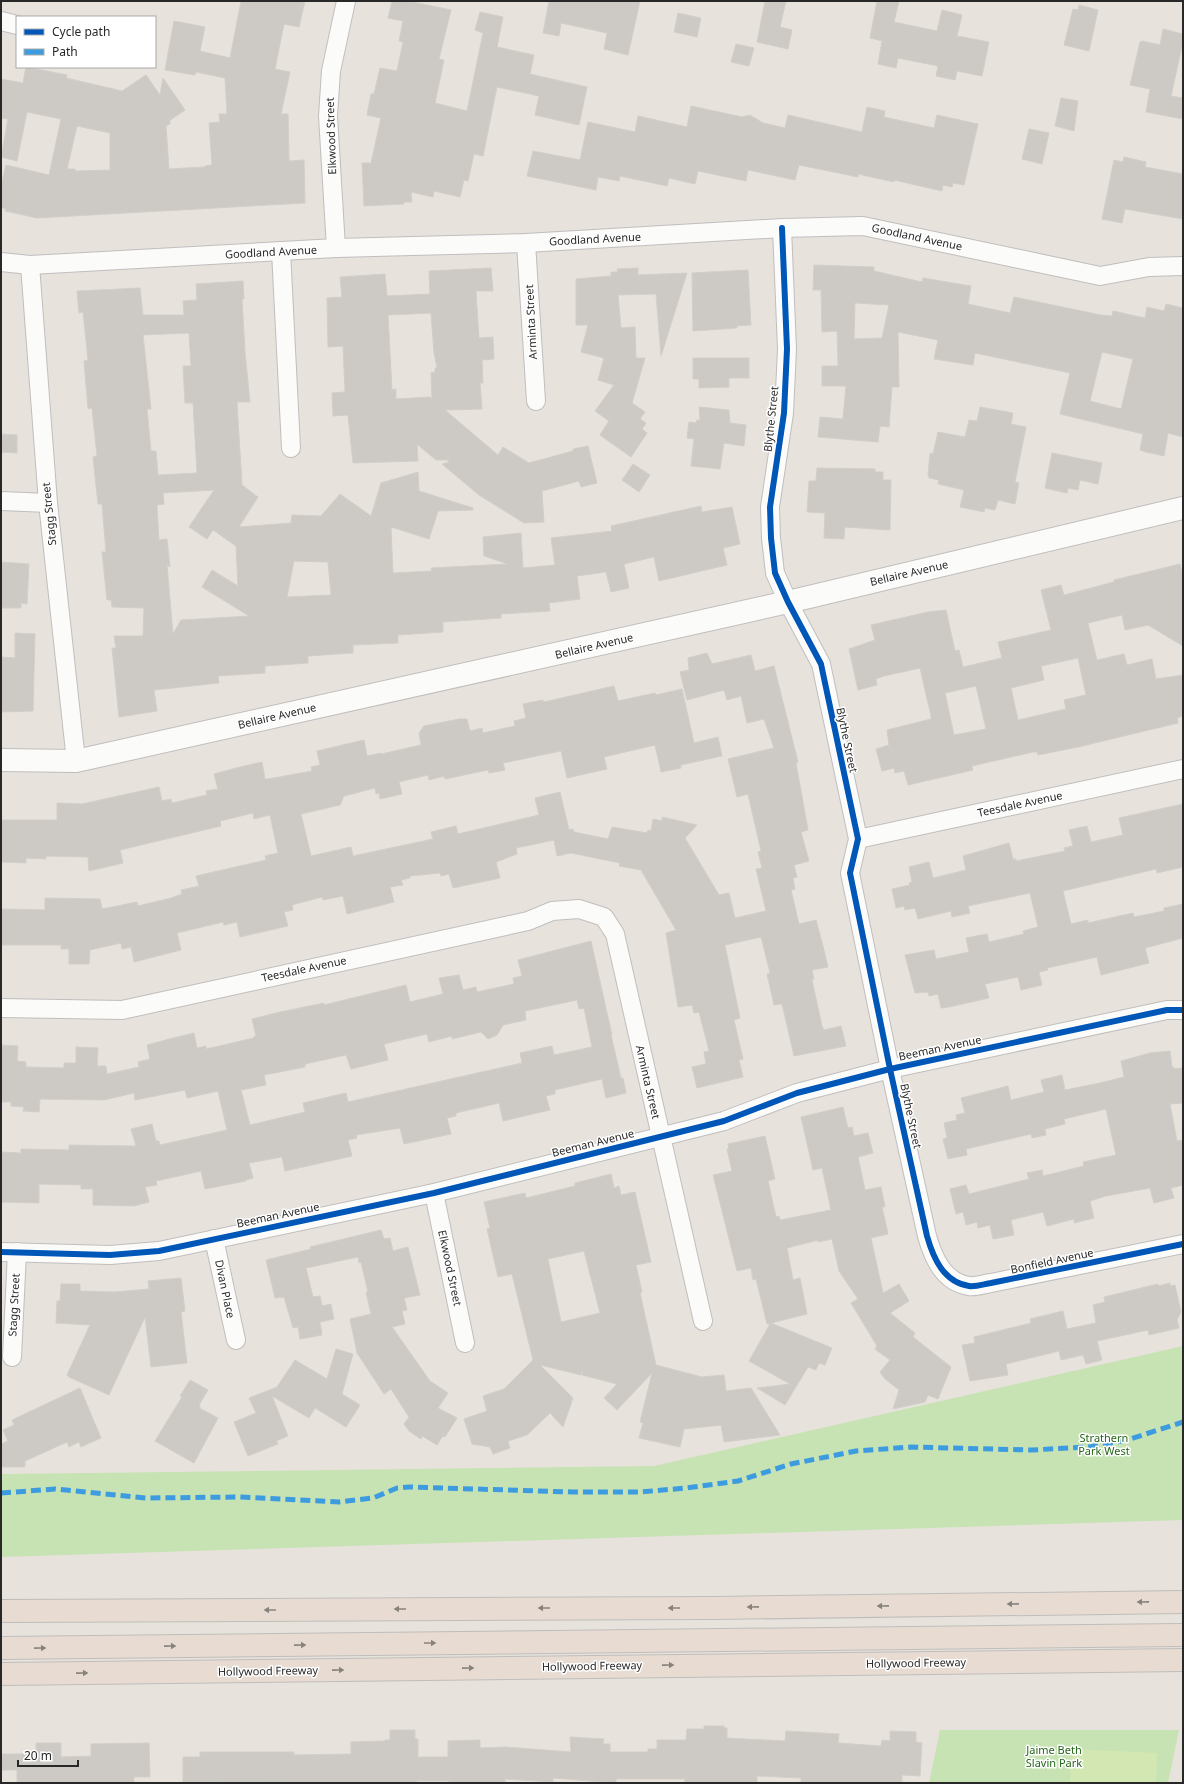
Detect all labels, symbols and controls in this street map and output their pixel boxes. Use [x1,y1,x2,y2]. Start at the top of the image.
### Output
legend [16,16,156,68]
text: Cycle path [52,23,110,40]
text: Path [52,43,78,60]
street label: Elkwood Street [322,97,339,175]
street label: Goodland Avenue [870,220,964,253]
street label: Goodland Avenue [549,229,641,248]
street label: Goodland Avenue [225,242,317,261]
street label: Arminta Street [521,284,540,360]
street label: Blythe Street [760,385,781,453]
street label: Stagg Street [38,482,59,546]
street label: Bellaire Avenue [868,556,950,589]
street label: Bellaire Avenue [553,629,635,662]
street label: Bellaire Avenue [236,699,318,732]
street label: Blythe Street [833,706,862,774]
street label: Teesdale Avenue [976,787,1064,820]
street label: Teesdale Avenue [260,952,348,985]
street label: Beeman Avenue [897,1031,983,1064]
street label: Arminta Street [633,1044,664,1120]
street label: Blythe Street [897,1082,926,1150]
street label: Beeman Avenue [550,1125,636,1160]
street label: Beeman Avenue [235,1198,321,1231]
street label: Elkwood Street [435,1229,466,1307]
street label: Bonfield Avenue [1009,1244,1095,1277]
street label: Divan Place [212,1258,239,1320]
street label: Stagg Street [4,1273,23,1337]
park label: Strathern Park West [1078,1430,1130,1458]
one-way arrow [1136,1599,1149,1605]
one-way arrow [1006,1601,1019,1607]
one-way arrow [877,1602,889,1609]
one-way arrow [746,1604,759,1610]
one-way arrow [537,1605,550,1611]
one-way arrow [667,1605,680,1611]
one-way arrow [393,1606,406,1612]
one-way arrow [263,1607,276,1613]
one-way arrow [424,1640,436,1647]
one-way arrow [294,1642,307,1648]
one-way arrow [164,1643,177,1649]
one-way arrow [34,1644,46,1651]
street label: Hollywood Freeway [866,1654,967,1671]
street label: Hollywood Freeway [542,1657,643,1674]
street label: Hollywood Freeway [218,1662,319,1679]
one-way arrow [662,1662,674,1669]
one-way arrow [462,1665,475,1671]
one-way arrow [332,1667,345,1673]
one-way arrow [76,1670,89,1676]
scale bar [18,1742,78,1768]
park label: Jaime Beth Slavin Park [1025,1742,1082,1770]
text: 20 m [24,1747,52,1764]

